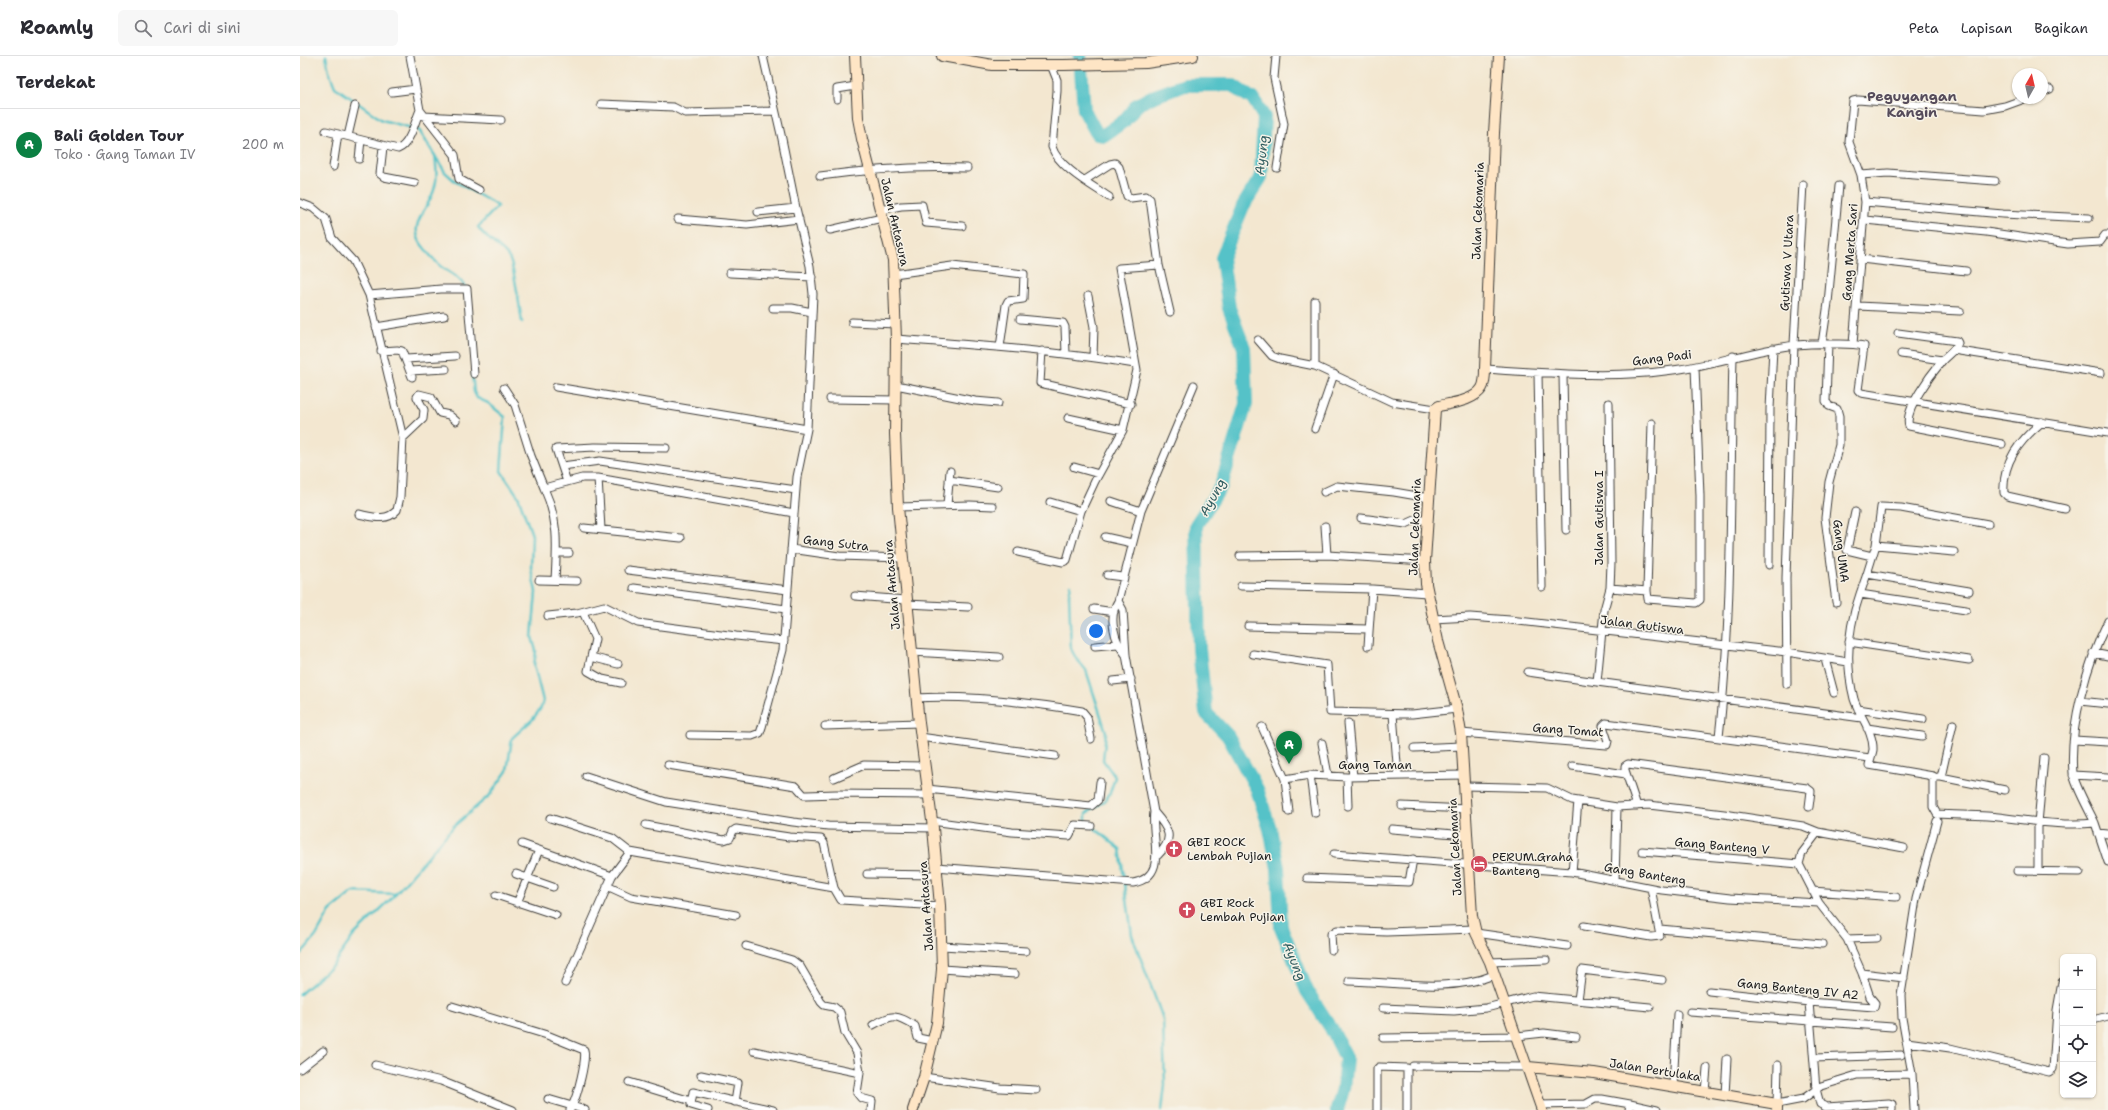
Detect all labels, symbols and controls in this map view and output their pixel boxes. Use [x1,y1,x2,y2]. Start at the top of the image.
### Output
search box [118,10,398,46]
text: Roamly [20,15,94,40]
icon: search [132,17,154,39]
text: Cari di sini [164,18,241,38]
text: Peta [1909,19,1939,37]
text: Lapisan [1961,19,2012,37]
text: Bagikan [2034,19,2088,37]
north arrow [2012,68,2048,104]
text: Terdekat [16,71,96,93]
district label: Peguyangan Kangin [1867,87,1957,121]
text: Bali Golden Tour [54,126,184,146]
water label: Ayung [1251,134,1272,176]
text: A [24,136,34,153]
text: 200 m [242,136,284,153]
text: Toko · Gang Taman IV [54,146,196,163]
street label: Jalan Cekomaria [1468,161,1488,260]
street label: Jalan Antasura [877,176,913,268]
street label: Gang Merta Sari [1839,203,1861,301]
street label: Gutiswa V Utara [1776,214,1798,312]
street label: Gang Padi [1631,346,1693,370]
street label: Jalan Gutiswa I [1591,470,1607,566]
water label: Ayung [1195,476,1230,519]
street label: Jalan Cekomaria [1405,477,1425,576]
street label: Gang UMA [1829,519,1853,584]
street label: Gang Sutra [802,532,870,554]
street label: Jalan Antasura [880,539,904,631]
street label: Jalan Gutiswa [1599,612,1685,638]
your location [1086,621,1106,641]
street label: Gang Tomat [1532,720,1604,740]
pin: A [1276,731,1302,764]
street label: Gang Taman [1338,757,1412,773]
street label: Jalan Cekomaria [1444,797,1466,896]
place label: GBI ROCK Lembah Pujian [1187,834,1271,864]
street label: Gang Banteng V [1674,834,1770,858]
church icon: GBI ROCK Lembah Pujian [1164,839,1184,859]
place label: PERUM.Graha Banteng [1492,849,1573,879]
hotel icon: PERUM.Graha Banteng [1469,854,1489,874]
street label: Gang Banteng [1603,859,1687,889]
street label: Jalan Antasura [915,860,937,952]
place label: GBI Rock Lembah Pujian [1200,895,1284,925]
church icon: GBI Rock Lembah Pujian [1177,900,1197,920]
water label: Ayung [1279,939,1310,983]
map controls [2060,954,2096,1098]
button: + [2060,954,2096,990]
street label: Gang Banteng IV A2 [1736,975,1860,1003]
button: − [2060,990,2096,1026]
button: locate [2060,1026,2096,1062]
street label: Jalan Pertulaka [1608,1055,1702,1085]
button: layers [2060,1062,2096,1098]

